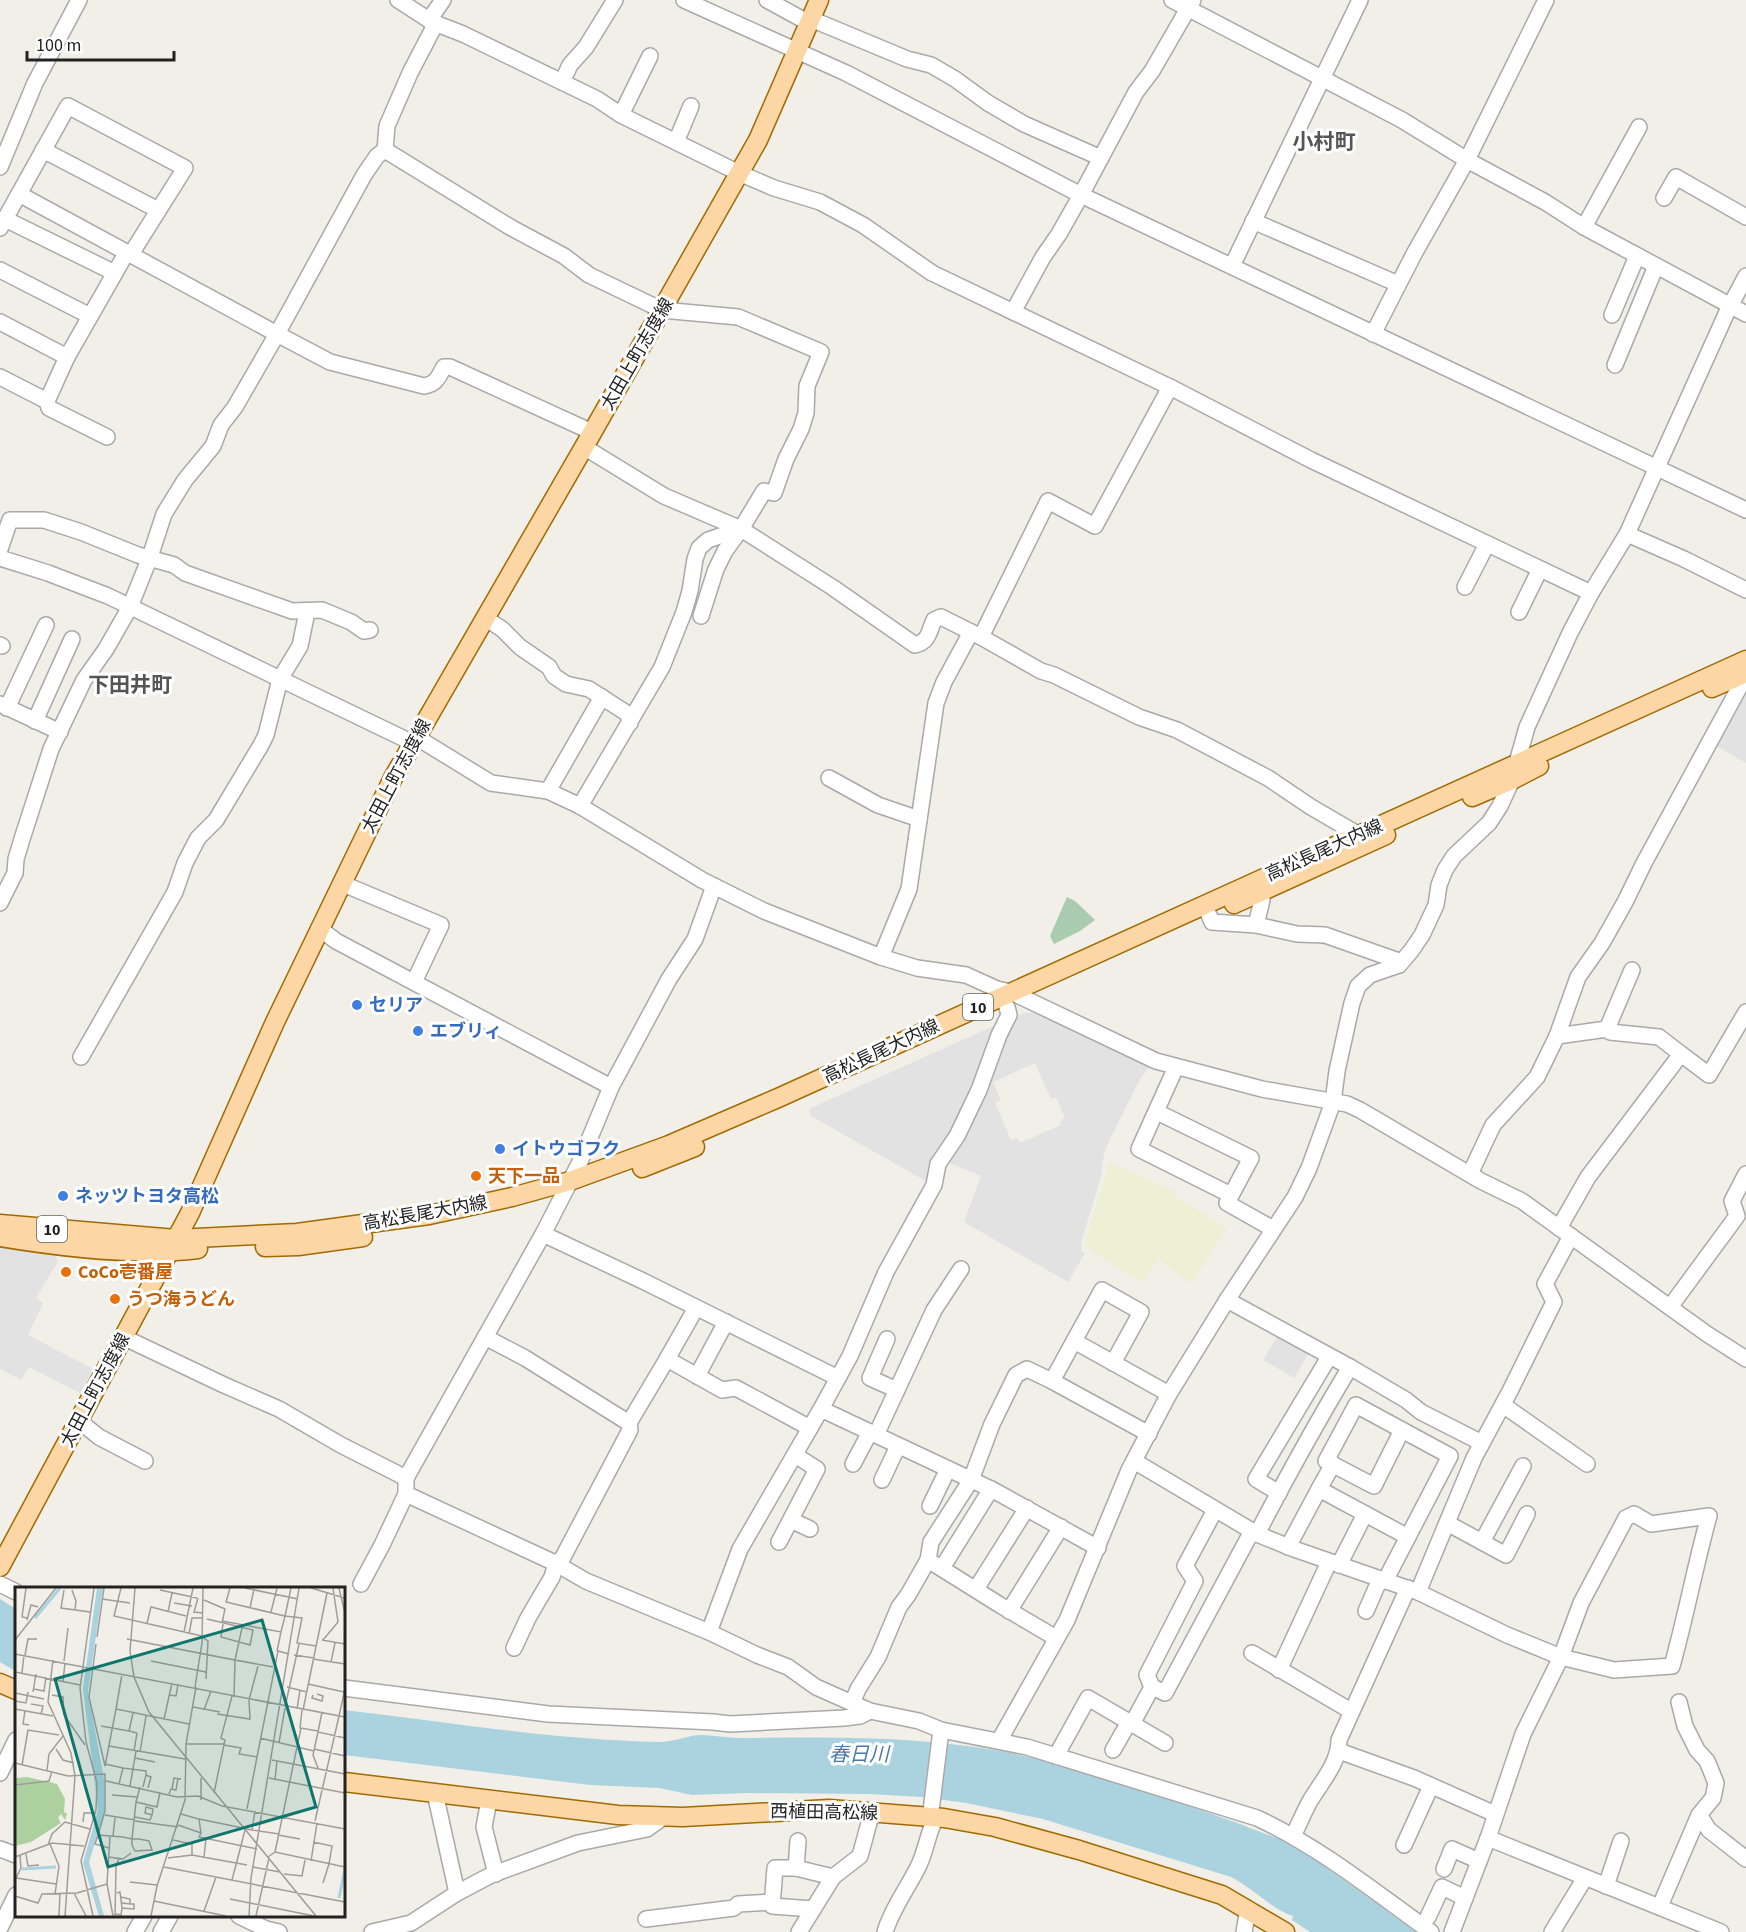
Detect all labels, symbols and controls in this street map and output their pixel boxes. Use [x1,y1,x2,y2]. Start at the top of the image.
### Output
scale bar [27,24,174,62]
text: 100 m [36,33,81,58]
district label: 小村町 [1293,127,1356,157]
street label: 太田上町志度線 [595,293,680,415]
district label: 下田井町 [88,670,172,700]
street label: 太田上町志度線 [356,715,437,838]
street label: 高松長尾大内線 [1262,813,1387,888]
place label: セリア [369,993,423,1018]
road number: 10 [963,994,993,1020]
marker: セリア [350,998,364,1012]
street label: 高松長尾大内線 [819,1013,944,1089]
place label: エブリィ [430,1019,502,1044]
marker: エブリィ [411,1024,425,1038]
place label: イトウゴフク [512,1137,620,1162]
marker: イトウゴフク [493,1142,507,1156]
place label: 天下一品 [488,1164,560,1189]
marker: 天下一品 [469,1169,483,1183]
place label: ネッツトヨタ高松 [75,1184,219,1209]
marker: ネッツトヨタ高松 [56,1189,70,1203]
street label: 高松長尾大内線 [361,1190,489,1237]
road number: 10 [37,1216,67,1242]
place label: CoCo壱番屋 [78,1260,173,1285]
marker: CoCo壱番屋 [59,1265,73,1279]
place label: うつ海うどん [127,1287,235,1312]
marker: うつ海うどん [108,1292,122,1306]
street label: 太田上町志度線 [55,1329,136,1452]
inset map [15,1587,345,1917]
water label: 春日川 [829,1741,891,1769]
street label: 西植田高松線 [770,1799,878,1826]

